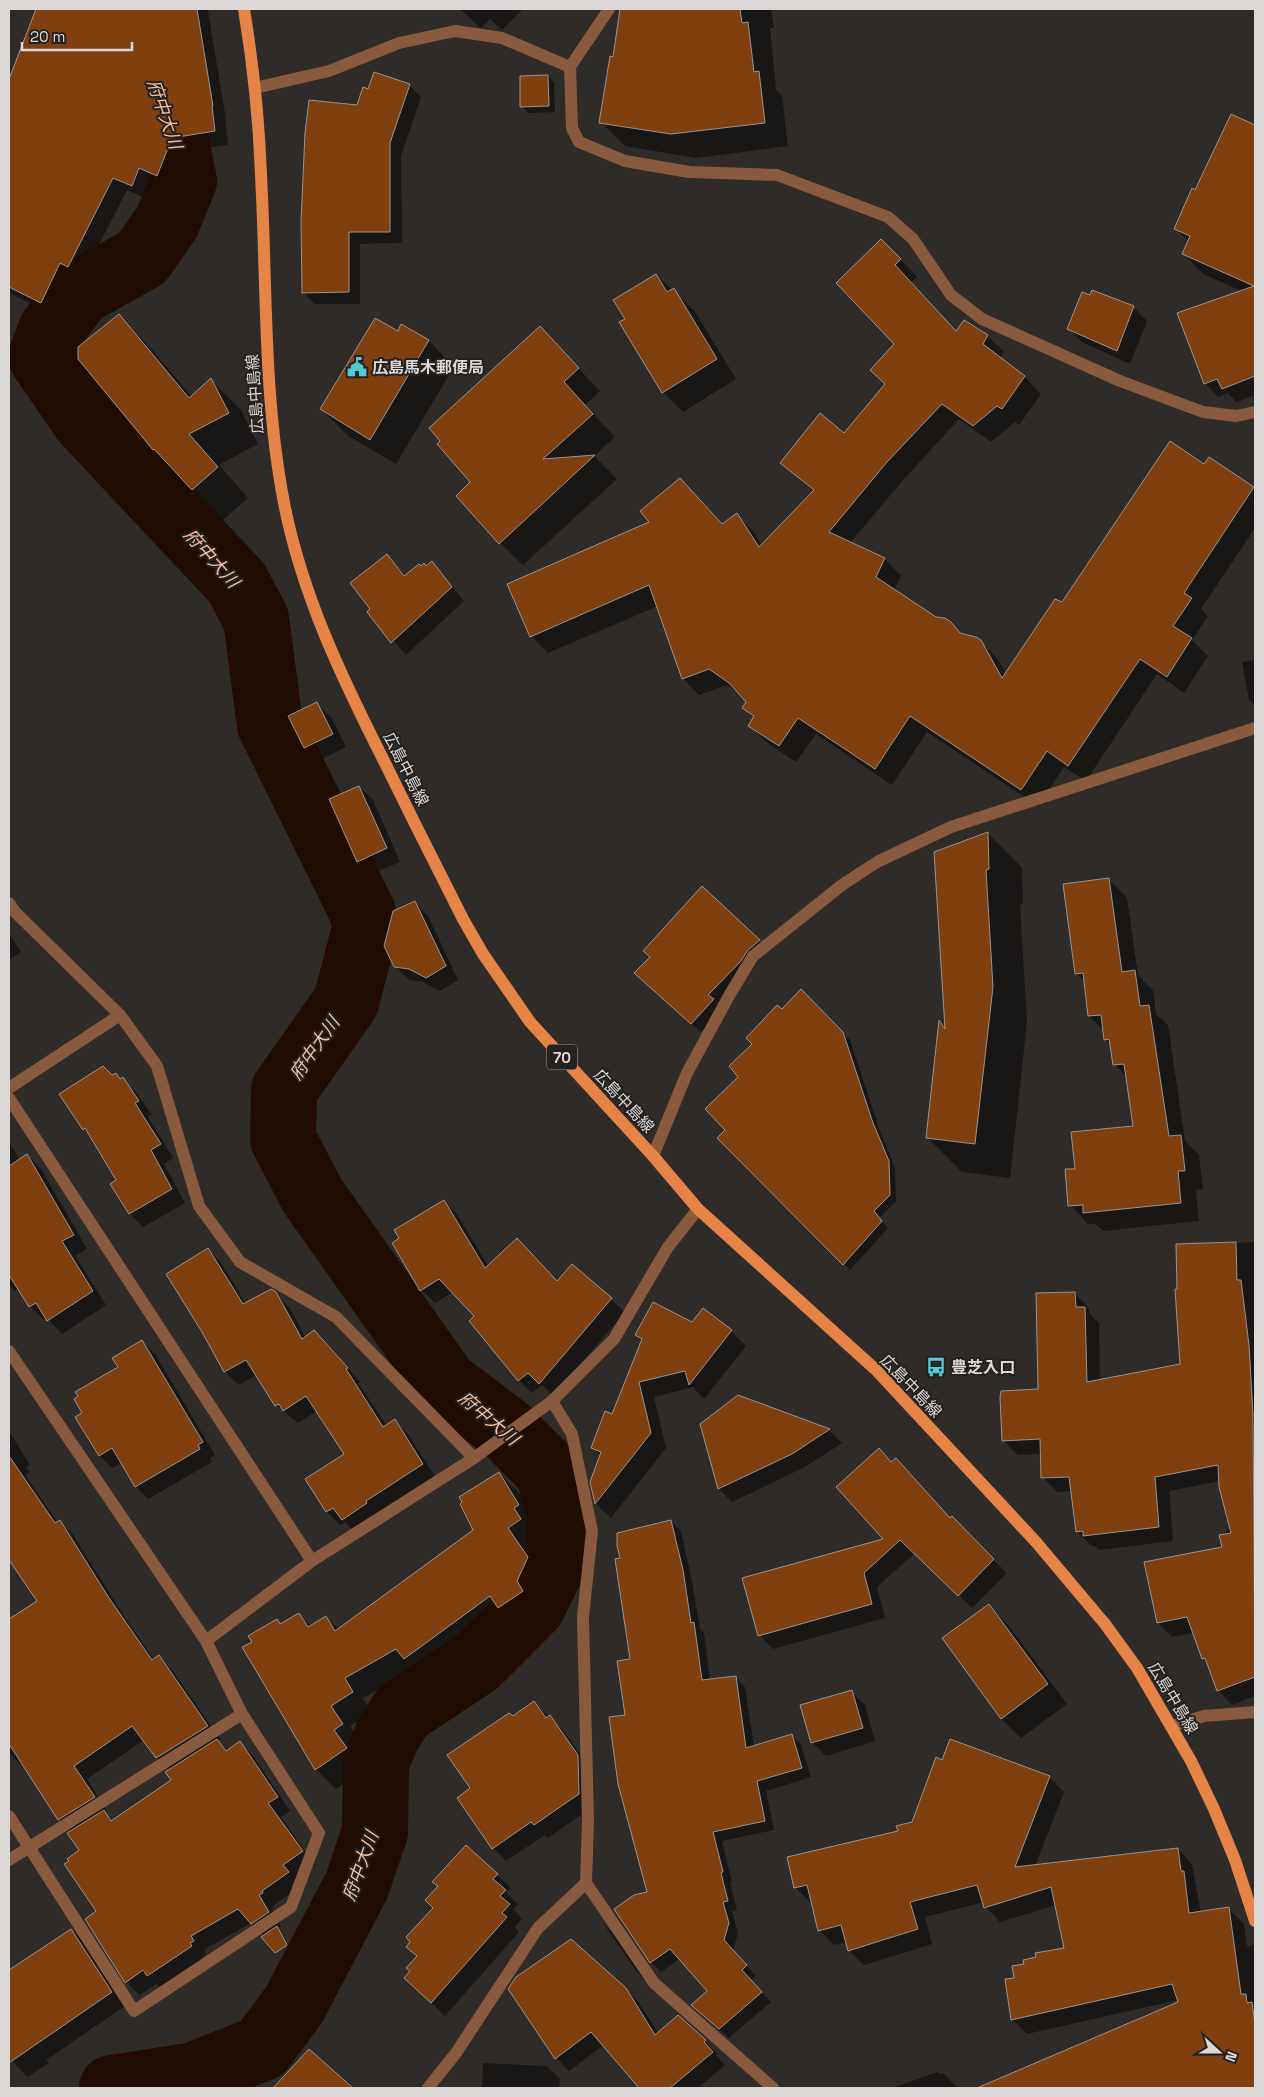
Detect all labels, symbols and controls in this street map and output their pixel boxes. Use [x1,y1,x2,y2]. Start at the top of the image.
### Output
scale bar [22,20,132,52]
text: 20 m [30,27,65,46]
water label: 府中大川 [142,76,188,154]
street label: 広島中島線 [242,353,268,435]
public building icon: 広島馬木郵便局 [346,356,368,378]
place label: 広島馬木郵便局 [372,357,484,378]
water label: 府中大川 [179,524,246,594]
street label: 広島中島線 [378,729,434,809]
water label: 府中大川 [284,1010,345,1084]
road number: 70 [547,1044,577,1070]
street label: 広島中島線 [589,1065,659,1137]
street label: 広島中島線 [876,1350,946,1422]
bus stop icon: 豊芝入口 [925,1356,947,1378]
place label: 豊芝入口 [951,1357,1015,1378]
water label: 府中大川 [454,1386,526,1451]
street label: 広島中島線 [1143,1658,1203,1738]
water label: 府中大川 [337,1826,384,1904]
north arrow [1194,2027,1244,2077]
text: N [1221,2049,1241,2064]

